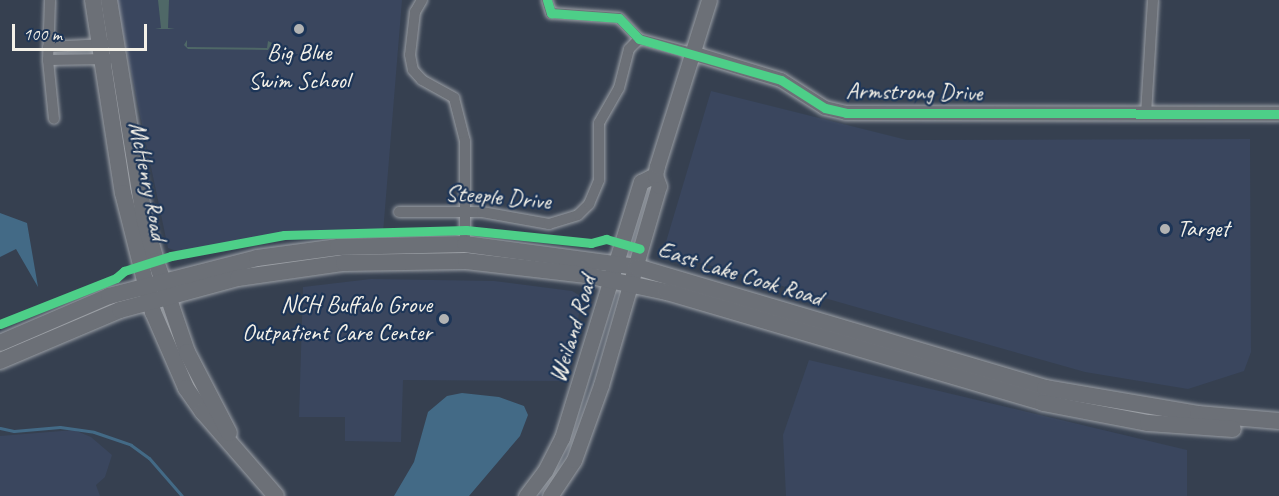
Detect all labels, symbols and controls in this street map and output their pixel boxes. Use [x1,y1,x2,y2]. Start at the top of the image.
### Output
scale bar [15,12,150,50]
marker: Big Blue Swim School [292,22,306,36]
text: 100 m [23,23,62,45]
place label: Big Blue Swim School [249,39,349,95]
street label: Armstrong Drive [845,76,983,108]
street label: McHenry Road [122,119,174,243]
street label: Steeple Drive [444,178,552,216]
place label: Target [1177,215,1229,243]
marker: Target [1158,222,1172,236]
street label: East Lake Cook Road [654,235,826,313]
street label: Weiland Road [543,272,603,386]
place label: NCH Buffalo Grove Outpatient Care Center [241,291,432,347]
marker: NCH Buffalo Grove Outpatient Care Center [437,312,451,326]

